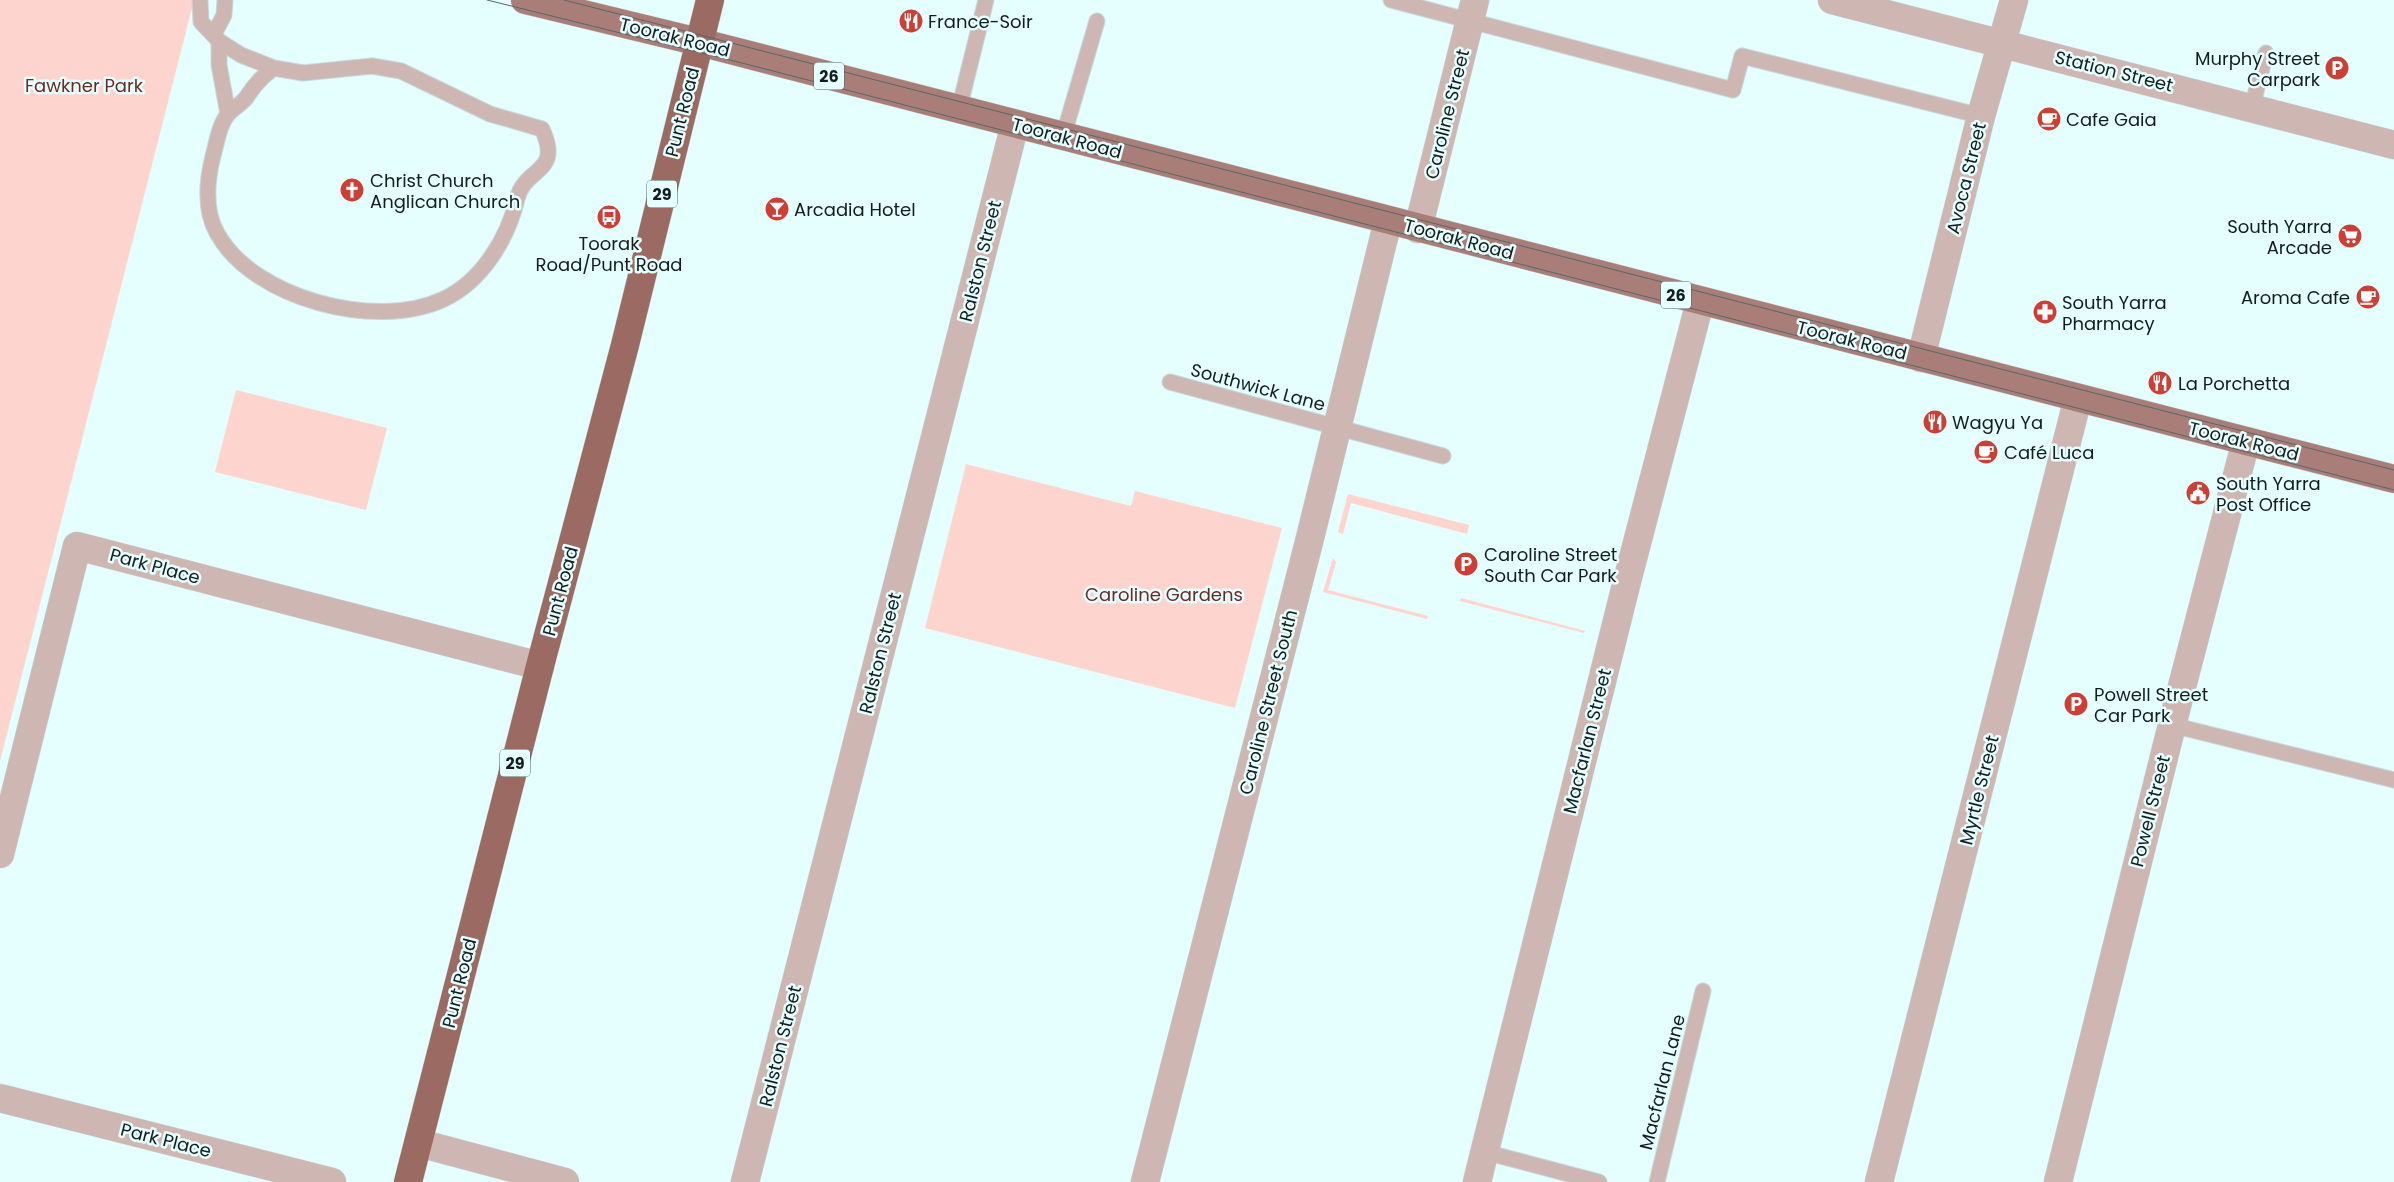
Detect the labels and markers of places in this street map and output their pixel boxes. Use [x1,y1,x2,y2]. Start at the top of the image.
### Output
restaurant icon: France-Soir [898,8,924,34]
place label: France-Soir [928,9,1033,34]
place label: Murphy Street Carpark [2195,46,2321,92]
parking icon: Murphy Street Carpark [2324,55,2350,81]
cafe icon: Cafe Gaia [2036,106,2062,132]
place label: Cafe Gaia [2066,107,2157,132]
place label: Christ Church Anglican Church [370,168,520,214]
church icon: Christ Church Anglican Church [339,177,365,203]
bar icon: Arcadia Hotel [764,196,790,222]
place label: Arcadia Hotel [794,197,916,222]
bus stop icon: Toorak Road/Punt Road [596,204,622,230]
place label: South Yarra Arcade [2227,214,2332,260]
supermarket icon: South Yarra Arcade [2337,223,2363,249]
place label: Toorak Road/Punt Road [536,231,683,277]
cafe icon: Aroma Cafe [2355,284,2381,310]
place label: Aroma Cafe [2241,285,2350,310]
place label: South Yarra Pharmacy [2062,290,2167,336]
pharmacy icon: South Yarra Pharmacy [2032,299,2058,325]
restaurant icon: La Porchetta [2147,370,2173,396]
place label: La Porchetta [2178,371,2290,396]
restaurant icon: Wagyu Ya [1922,409,1948,435]
place label: Wagyu Ya [1952,410,2043,435]
cafe icon: Café Luca [1973,439,1999,465]
place label: Café Luca [2004,440,2094,465]
place label: South Yarra Post Office [2216,471,2321,517]
public building icon: South Yarra Post Office [2185,480,2211,506]
place label: Caroline Street South Car Park [1484,542,1617,588]
parking icon: Caroline Street South Car Park [1453,551,1479,577]
place label: Powell Street Car Park [2094,682,2208,728]
parking icon: Powell Street Car Park [2063,691,2089,717]

